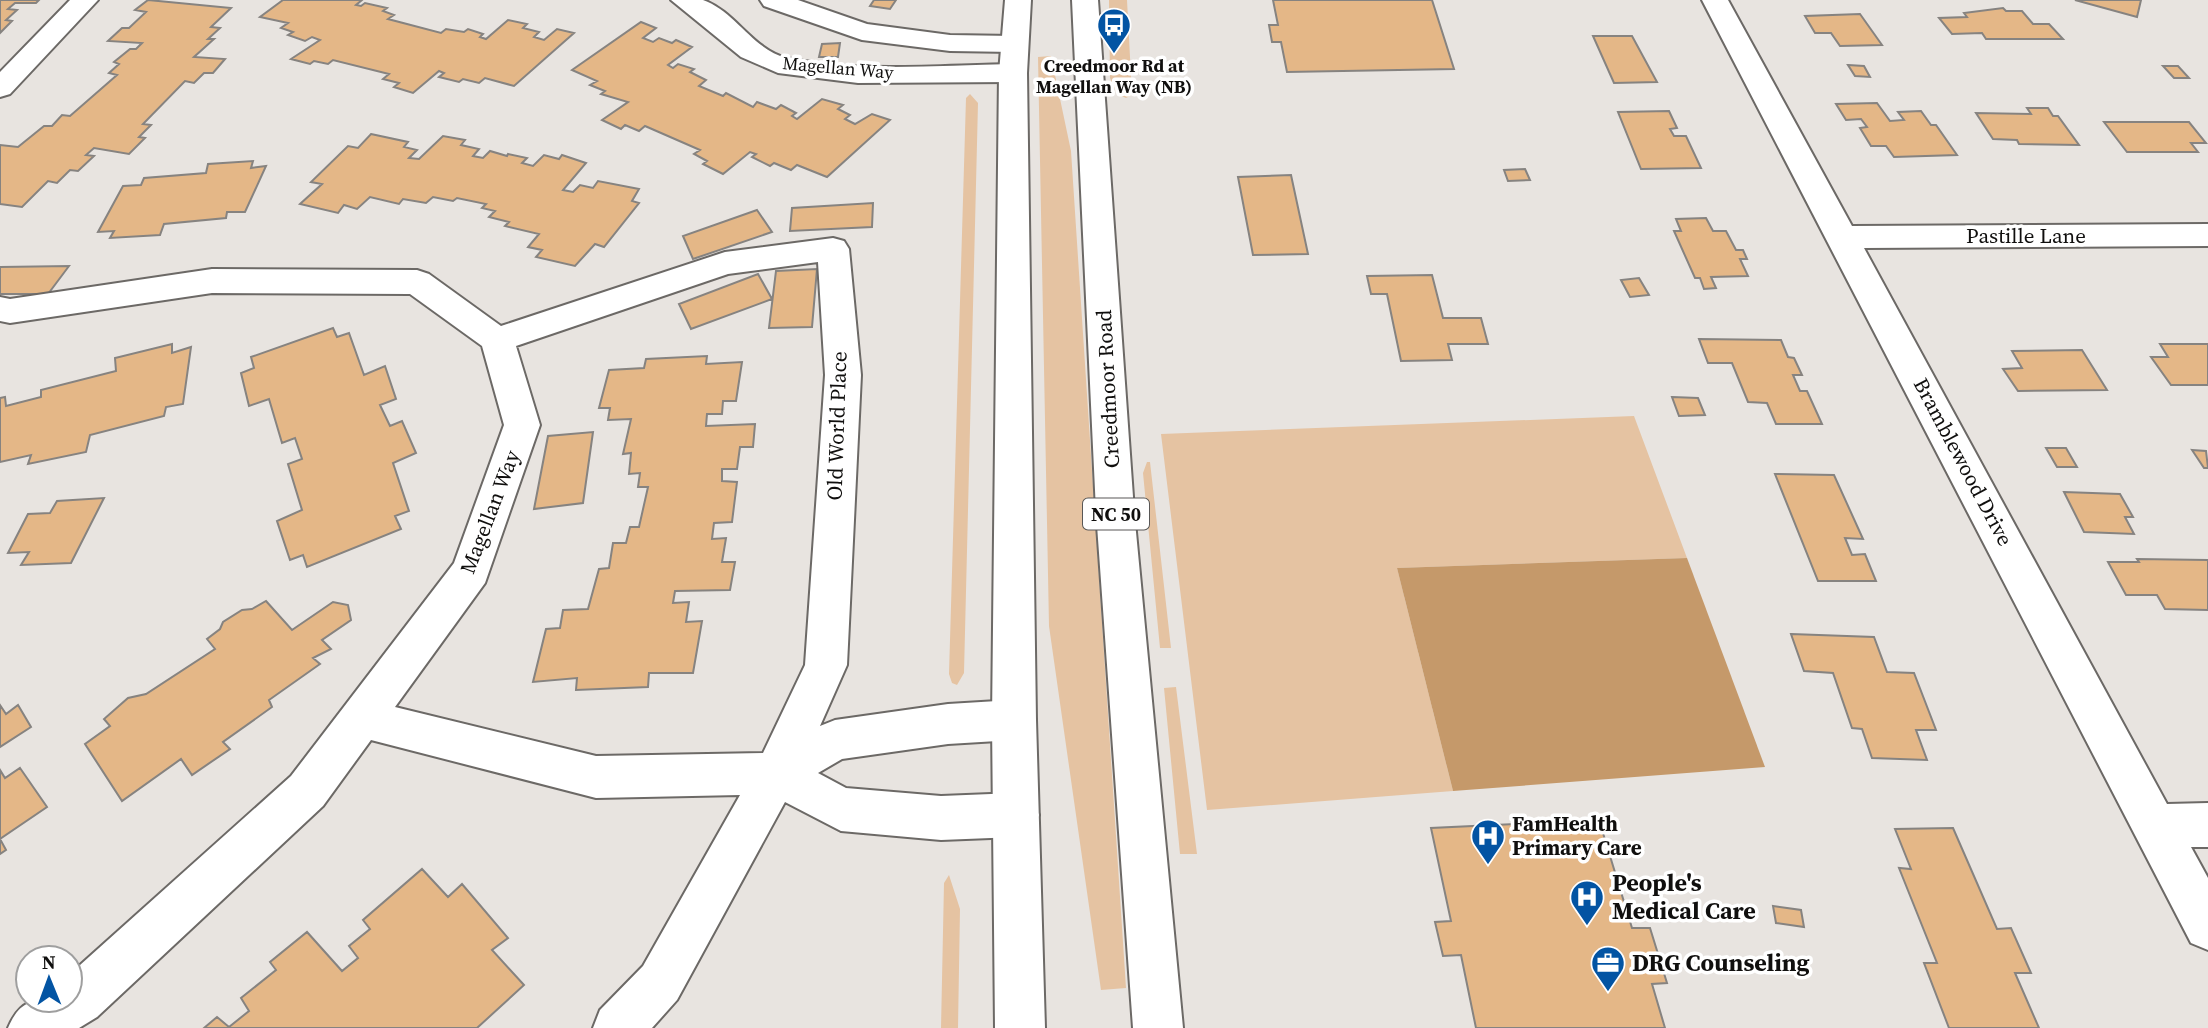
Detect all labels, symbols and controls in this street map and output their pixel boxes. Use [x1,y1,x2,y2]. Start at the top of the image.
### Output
bus stop icon: Creedmoor Rd at Magellan Way (NB) [1095,6,1133,55]
street label: Magellan Way [781,50,895,85]
place label: Creedmoor Rd at Magellan Way (NB) [1036,53,1192,99]
street label: Pastille Lane [1966,221,2086,250]
street label: Creedmoor Road [1089,309,1126,469]
street label: Old World Place [819,351,854,501]
street label: Bramblewood Drive [1907,373,2020,551]
street label: Magellan Way [453,446,526,578]
road number: NC 50 [1083,499,1149,530]
place label: FamHealth Primary Care [1512,809,1642,862]
hospital icon: FamHealth Primary Care [1469,817,1507,866]
place label: People's Medical Care [1612,866,1756,927]
hospital icon: People's Medical Care [1568,878,1606,927]
north arrow [14,944,84,1014]
office icon: DRG Counseling [1589,944,1627,993]
place label: DRG Counseling [1632,946,1810,979]
text: N [42,949,56,975]

